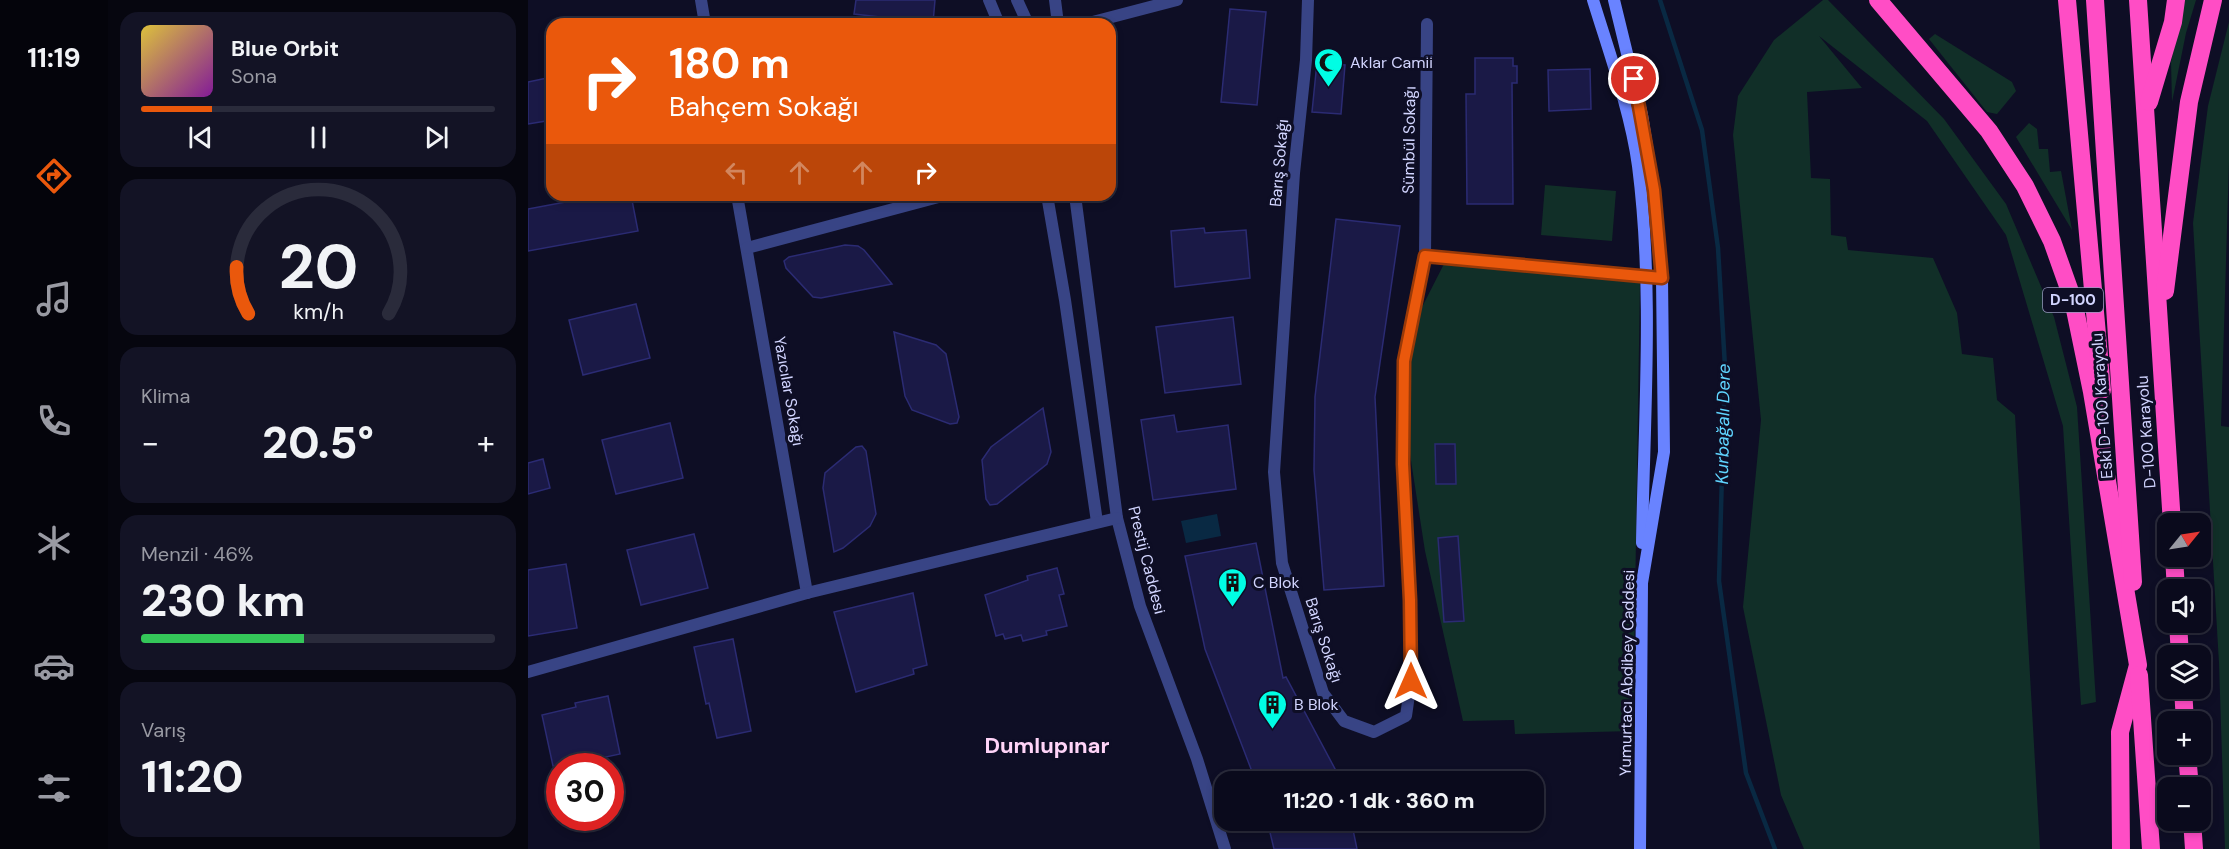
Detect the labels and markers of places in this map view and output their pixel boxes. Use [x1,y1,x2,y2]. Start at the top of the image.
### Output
mosque icon: Aklar Camii [1313,46,1345,88]
place label: Aklar Camii [1350,52,1433,73]
pin [1608,53,1659,104]
building icon: C Blok [1216,566,1248,608]
place label: C Blok [1253,572,1300,593]
building icon: B Blok [1257,688,1289,730]
place label: B Blok [1294,694,1339,715]

